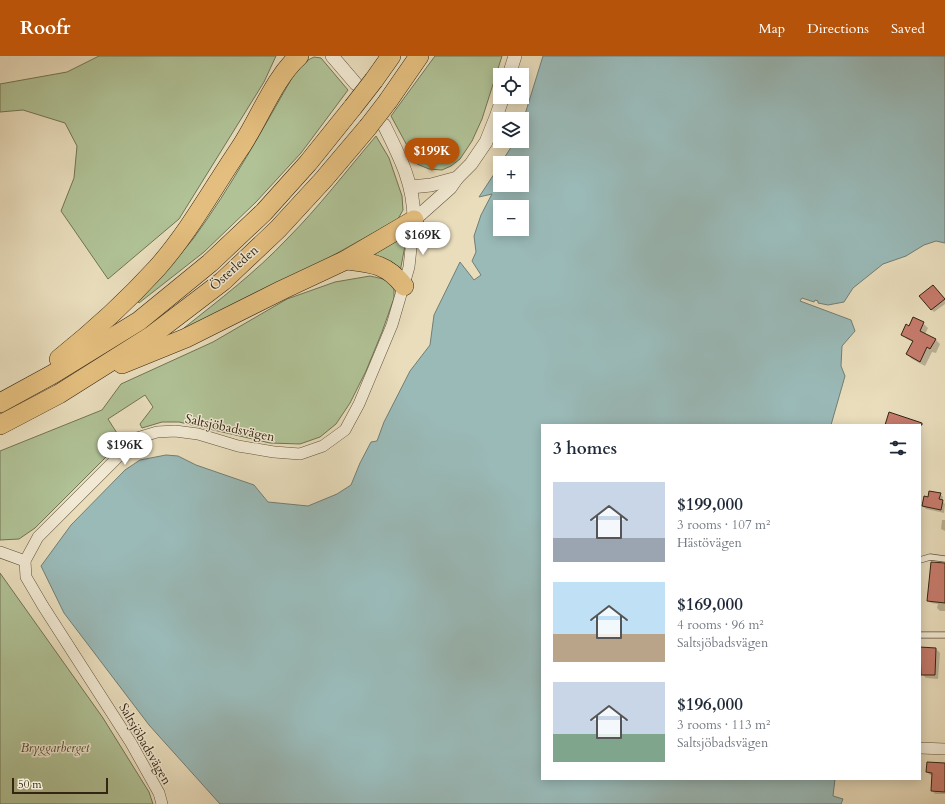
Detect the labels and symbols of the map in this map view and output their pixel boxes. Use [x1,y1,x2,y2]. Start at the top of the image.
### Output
pin: $199K [404,138,460,172]
pin: $169K [395,222,451,256]
street label: Österleden [206,241,263,295]
street label: Saltsjöbadsvägen [183,410,277,446]
pin: $196K [97,432,153,466]
street label: Saltsjöbadsvägen [114,700,176,789]
park label: Bryggarberget [21,739,90,757]
scale bar [12,776,108,795]

